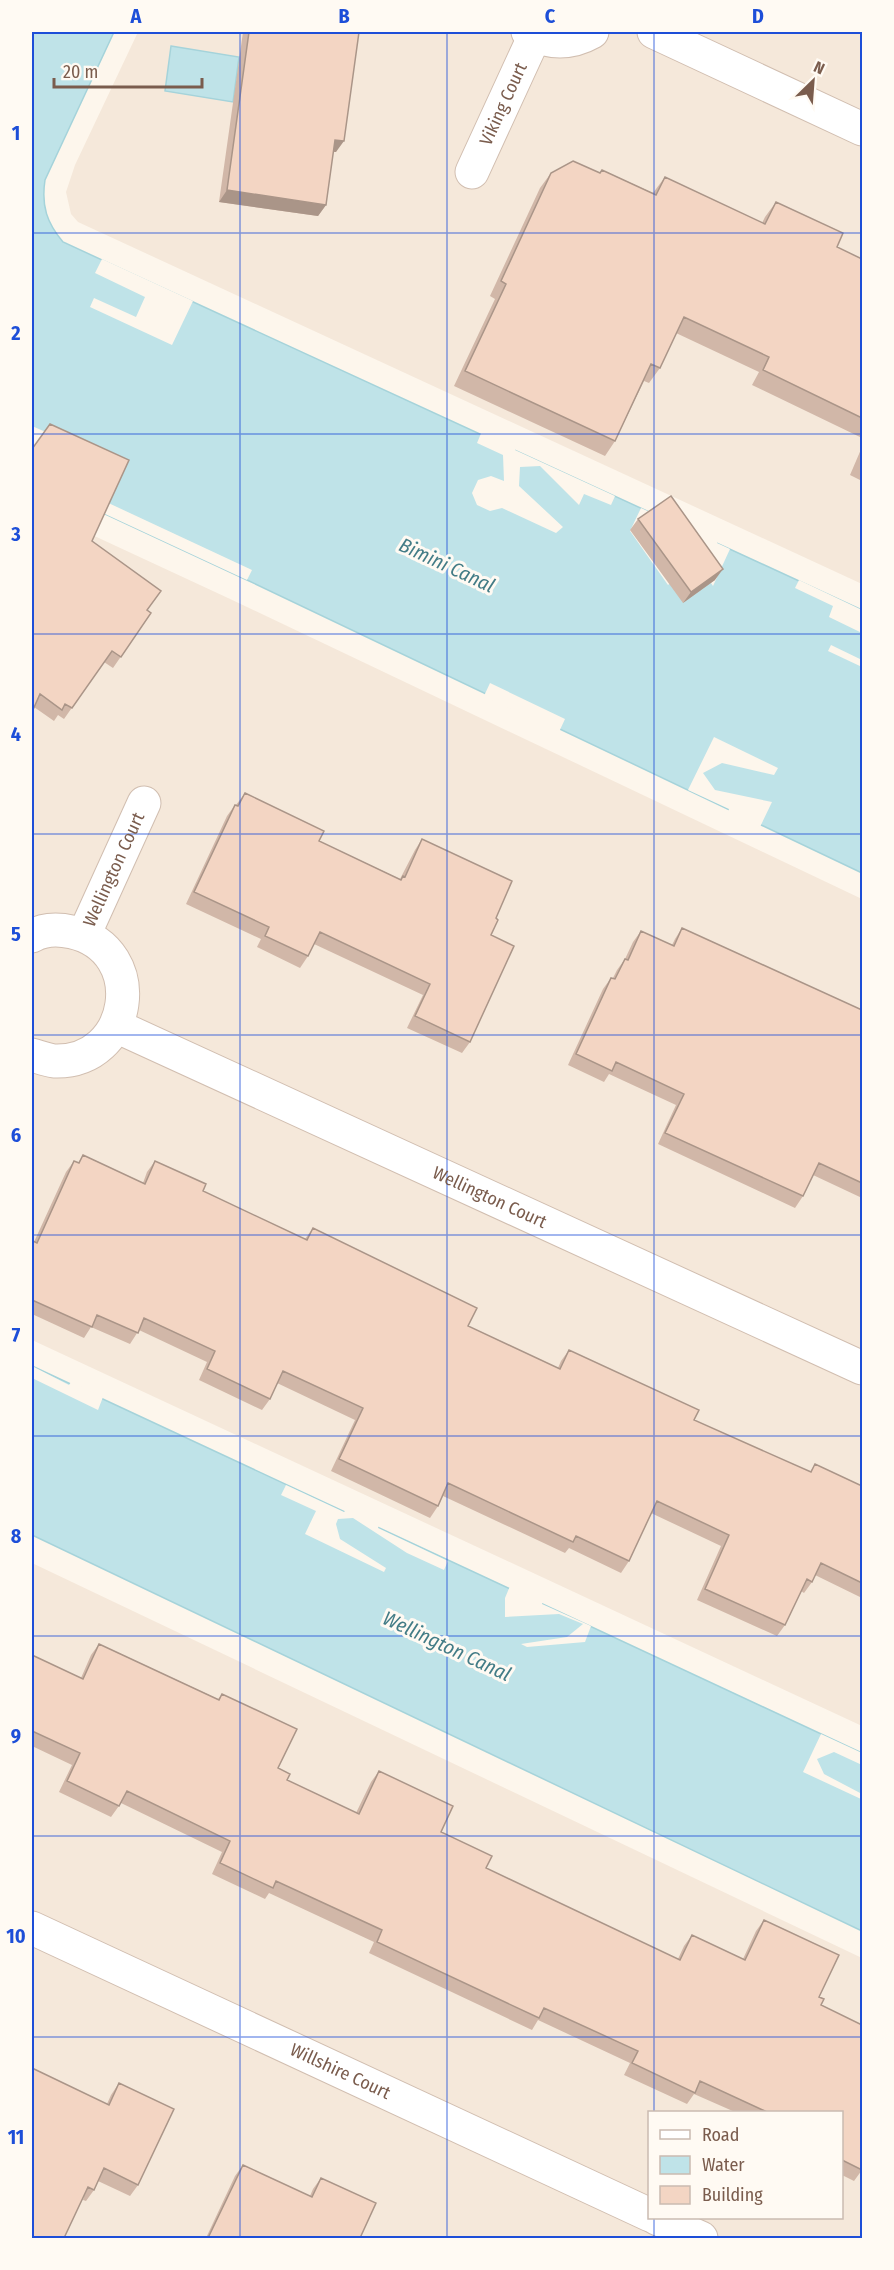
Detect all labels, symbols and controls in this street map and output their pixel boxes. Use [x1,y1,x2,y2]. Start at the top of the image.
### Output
text: A [130,4,143,28]
text: B [338,4,350,28]
text: C [545,4,556,28]
text: D [752,4,764,28]
scale bar [54,51,202,89]
north arrow [783,51,843,111]
text: N [811,57,827,78]
street label: Viking Court [475,59,532,149]
text: 20 m [63,61,98,83]
text: 1 [12,121,20,145]
text: 2 [10,321,21,345]
text: 3 [10,522,21,546]
water label: Bimini Canal [395,532,499,598]
text: 4 [11,722,21,746]
street label: Wellington Court [78,809,149,930]
text: 5 [11,922,21,946]
text: 6 [11,1123,21,1147]
street label: Wellington Court [429,1162,550,1233]
text: 7 [12,1323,21,1347]
text: 8 [11,1524,22,1548]
water label: Wellington Canal [379,1606,515,1686]
text: 9 [11,1724,21,1748]
text: 10 [6,1924,26,1948]
street label: Willshire Court [287,2038,394,2104]
legend [648,2111,843,2219]
text: Road [702,2124,739,2146]
text: 11 [8,2125,24,2149]
text: Water [702,2154,745,2176]
text: Building [702,2184,763,2206]

